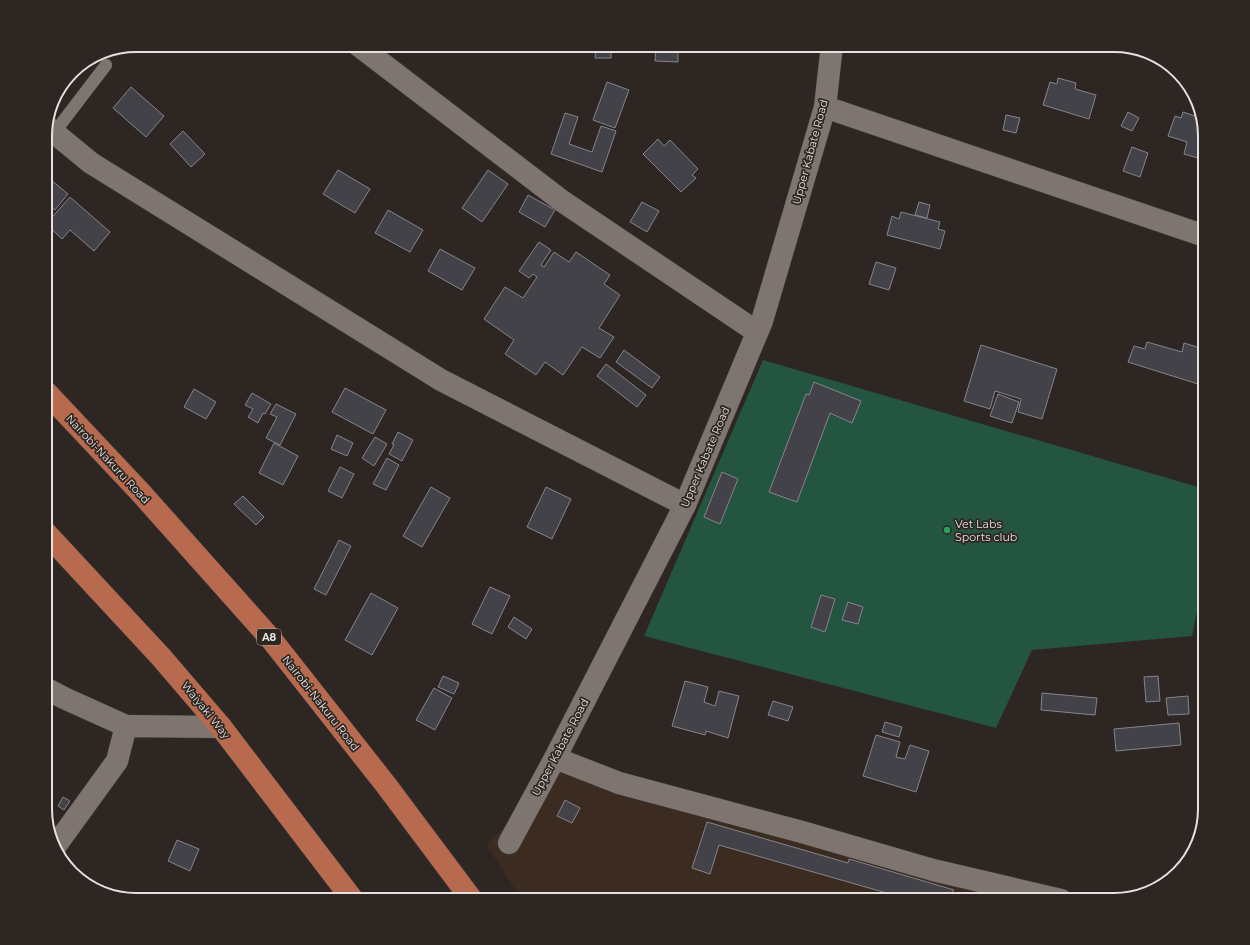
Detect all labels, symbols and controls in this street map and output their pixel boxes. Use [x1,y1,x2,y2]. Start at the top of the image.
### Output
street label: Upper Kabate Road [789,98,831,206]
street label: Upper Kabate Road [677,404,733,510]
street label: Nairobi-Nakuru Road [63,411,153,507]
place label: Vet Labs Sports club [955,517,1017,544]
marker: Vet Labs Sports club [942,525,952,535]
road number: A8 [257,629,281,645]
street label: Nairobi-Nakuru Road [279,653,363,753]
street label: Waiyaki Way [179,679,233,741]
street label: Upper Kabate Road [528,696,592,798]

